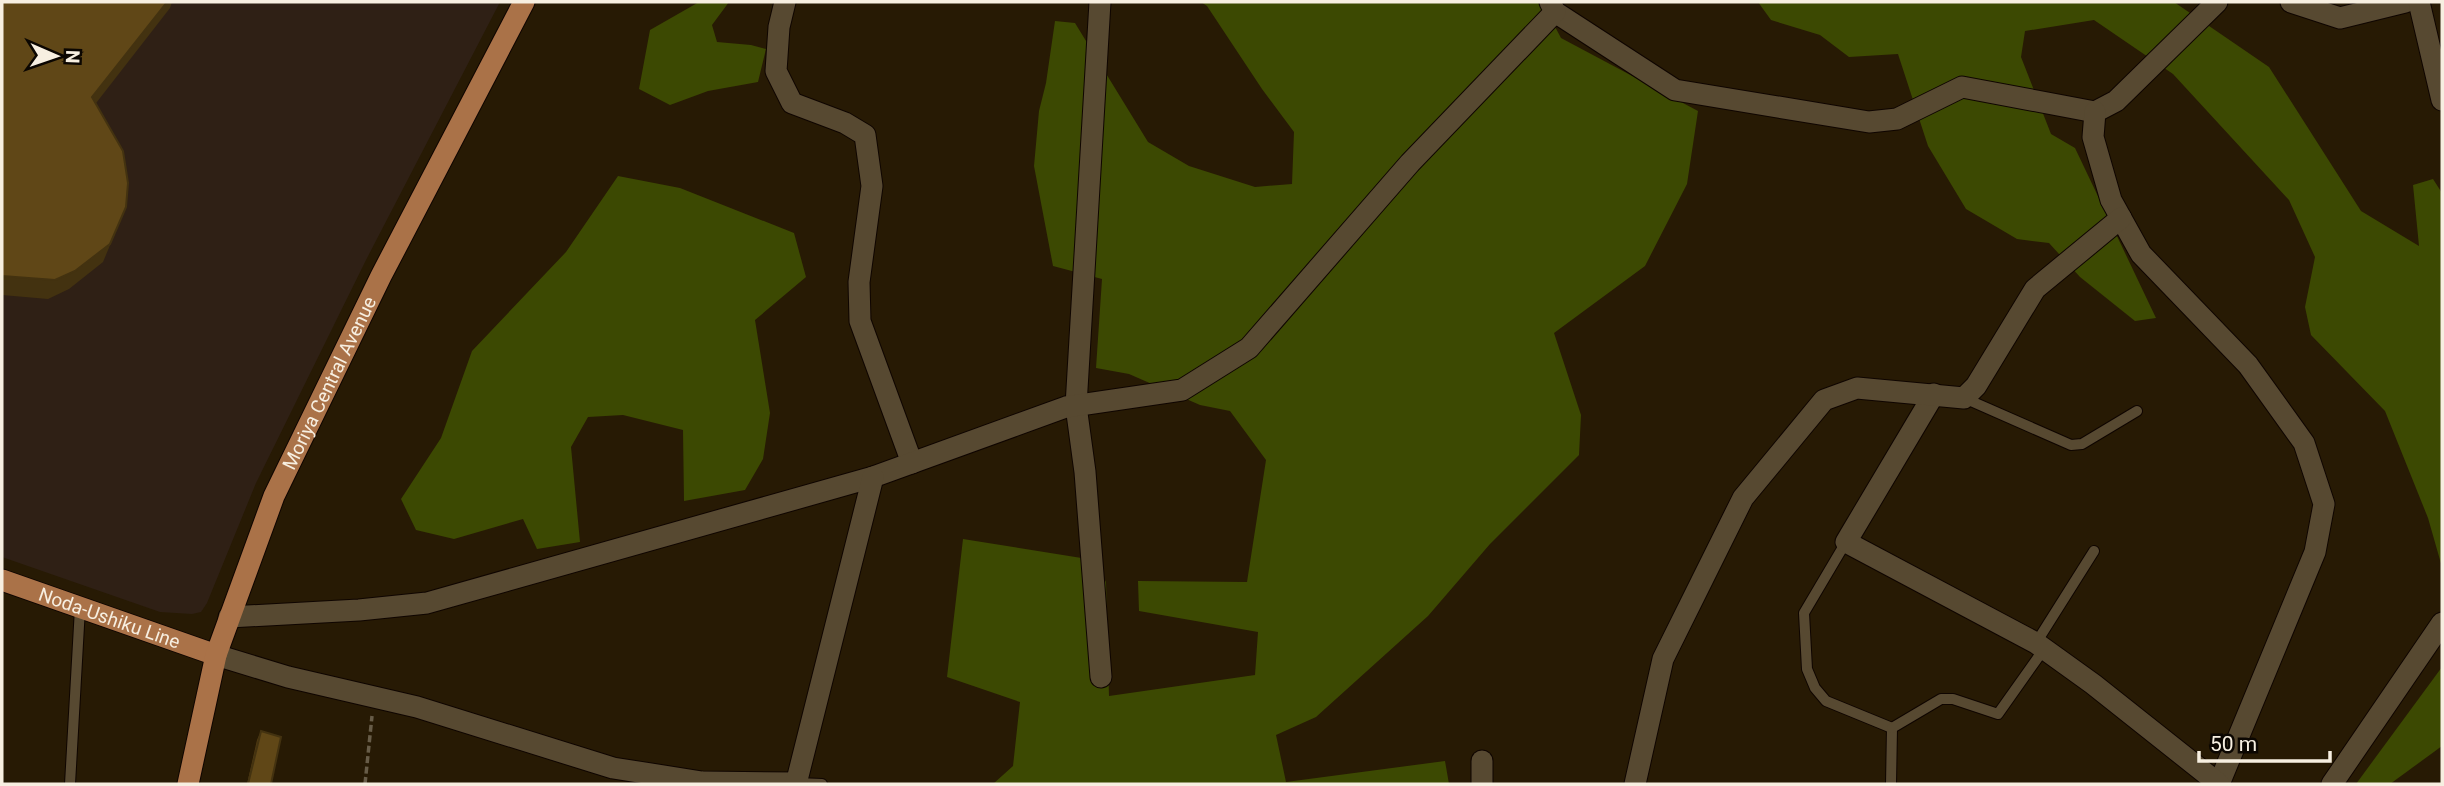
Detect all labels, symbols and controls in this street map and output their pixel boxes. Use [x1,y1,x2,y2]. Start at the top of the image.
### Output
north arrow [21,21,91,91]
text: N [61,49,84,64]
street label: Moriya Central Avenue [277,293,381,473]
street label: Noda-Ushiku Line [36,582,183,653]
scale bar [2199,720,2330,764]
text: 50 m [2210,732,2257,756]

